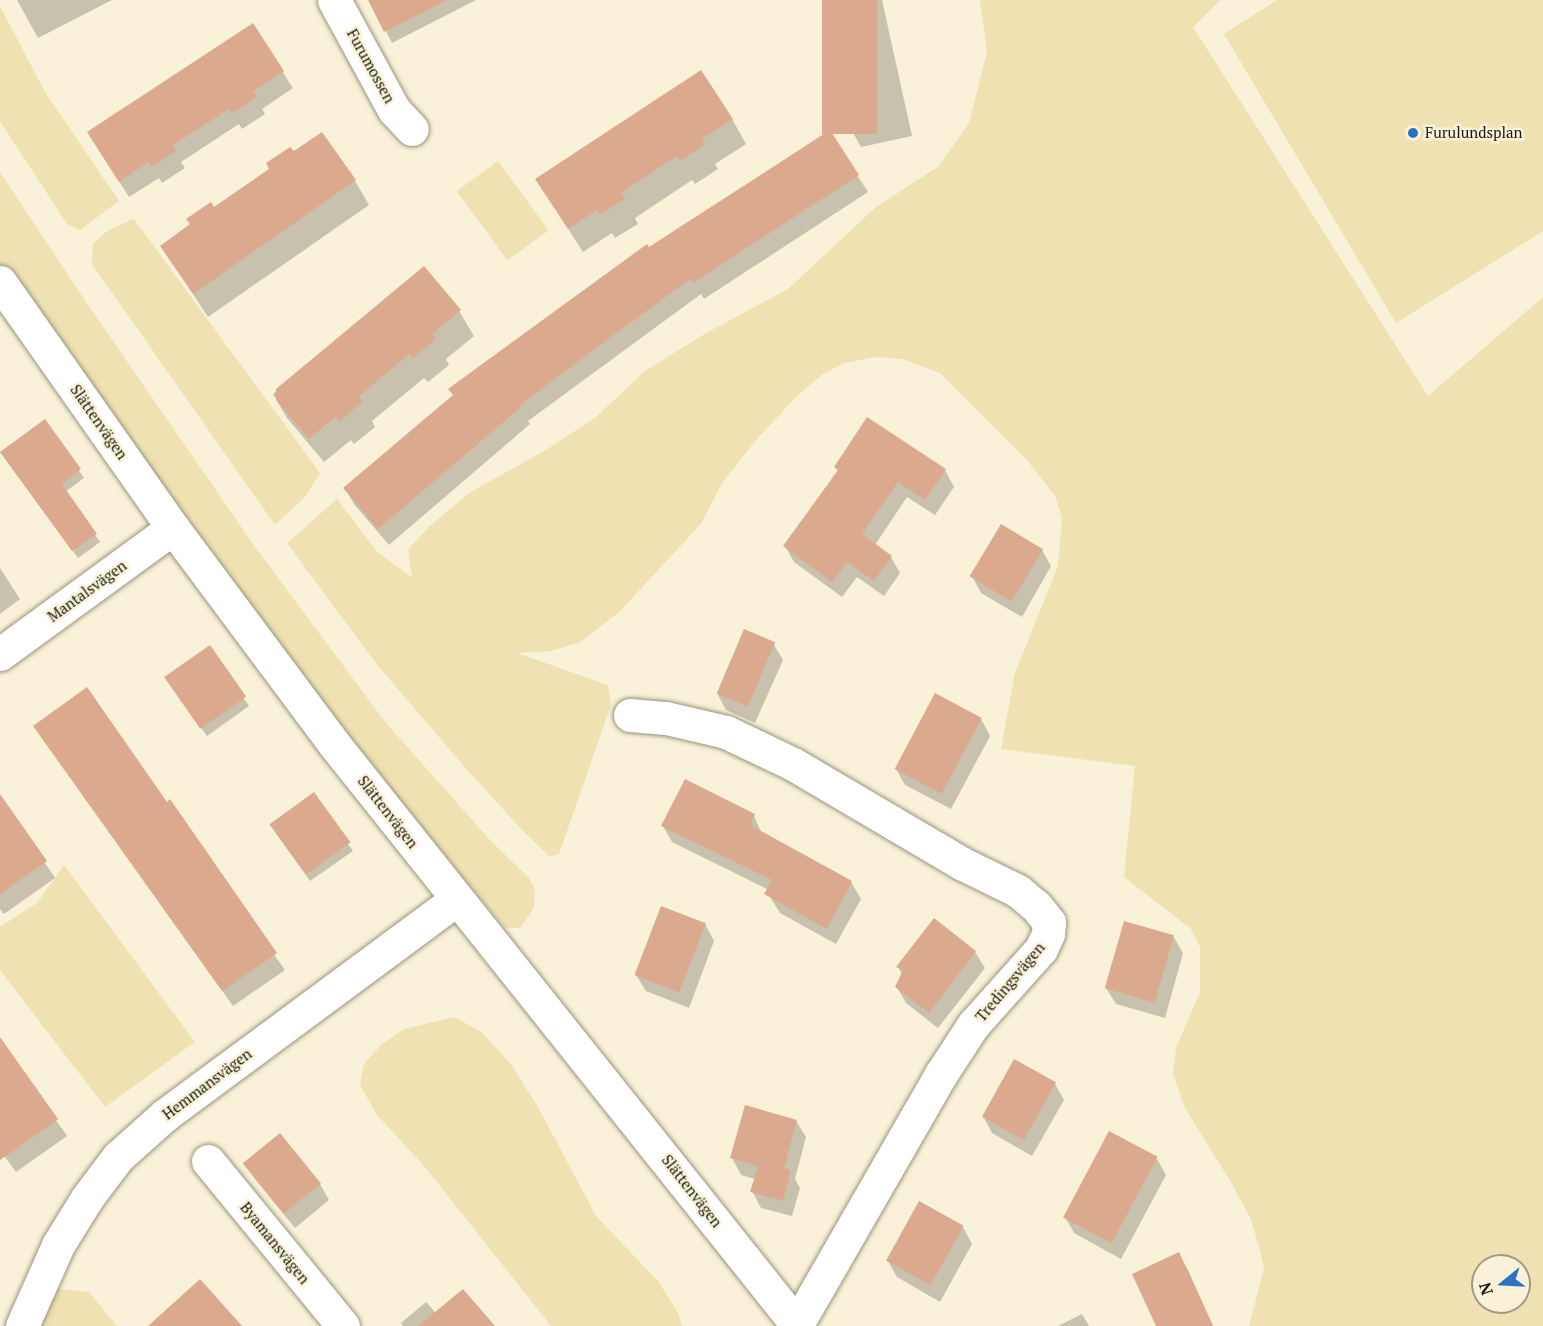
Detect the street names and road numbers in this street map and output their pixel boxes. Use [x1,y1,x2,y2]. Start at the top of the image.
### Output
street label: Furumossen [343,26,399,106]
street label: Slättenvägen [67,381,131,463]
street label: Mantalsvägen [44,556,130,626]
street label: Slättenvägen [354,772,422,852]
street label: Tredingsvägen [972,939,1048,1025]
street label: Hemmansvägen [159,1045,255,1123]
street label: Slättenvägen [658,1151,726,1231]
street label: Byamansvägen [237,1199,313,1287]

